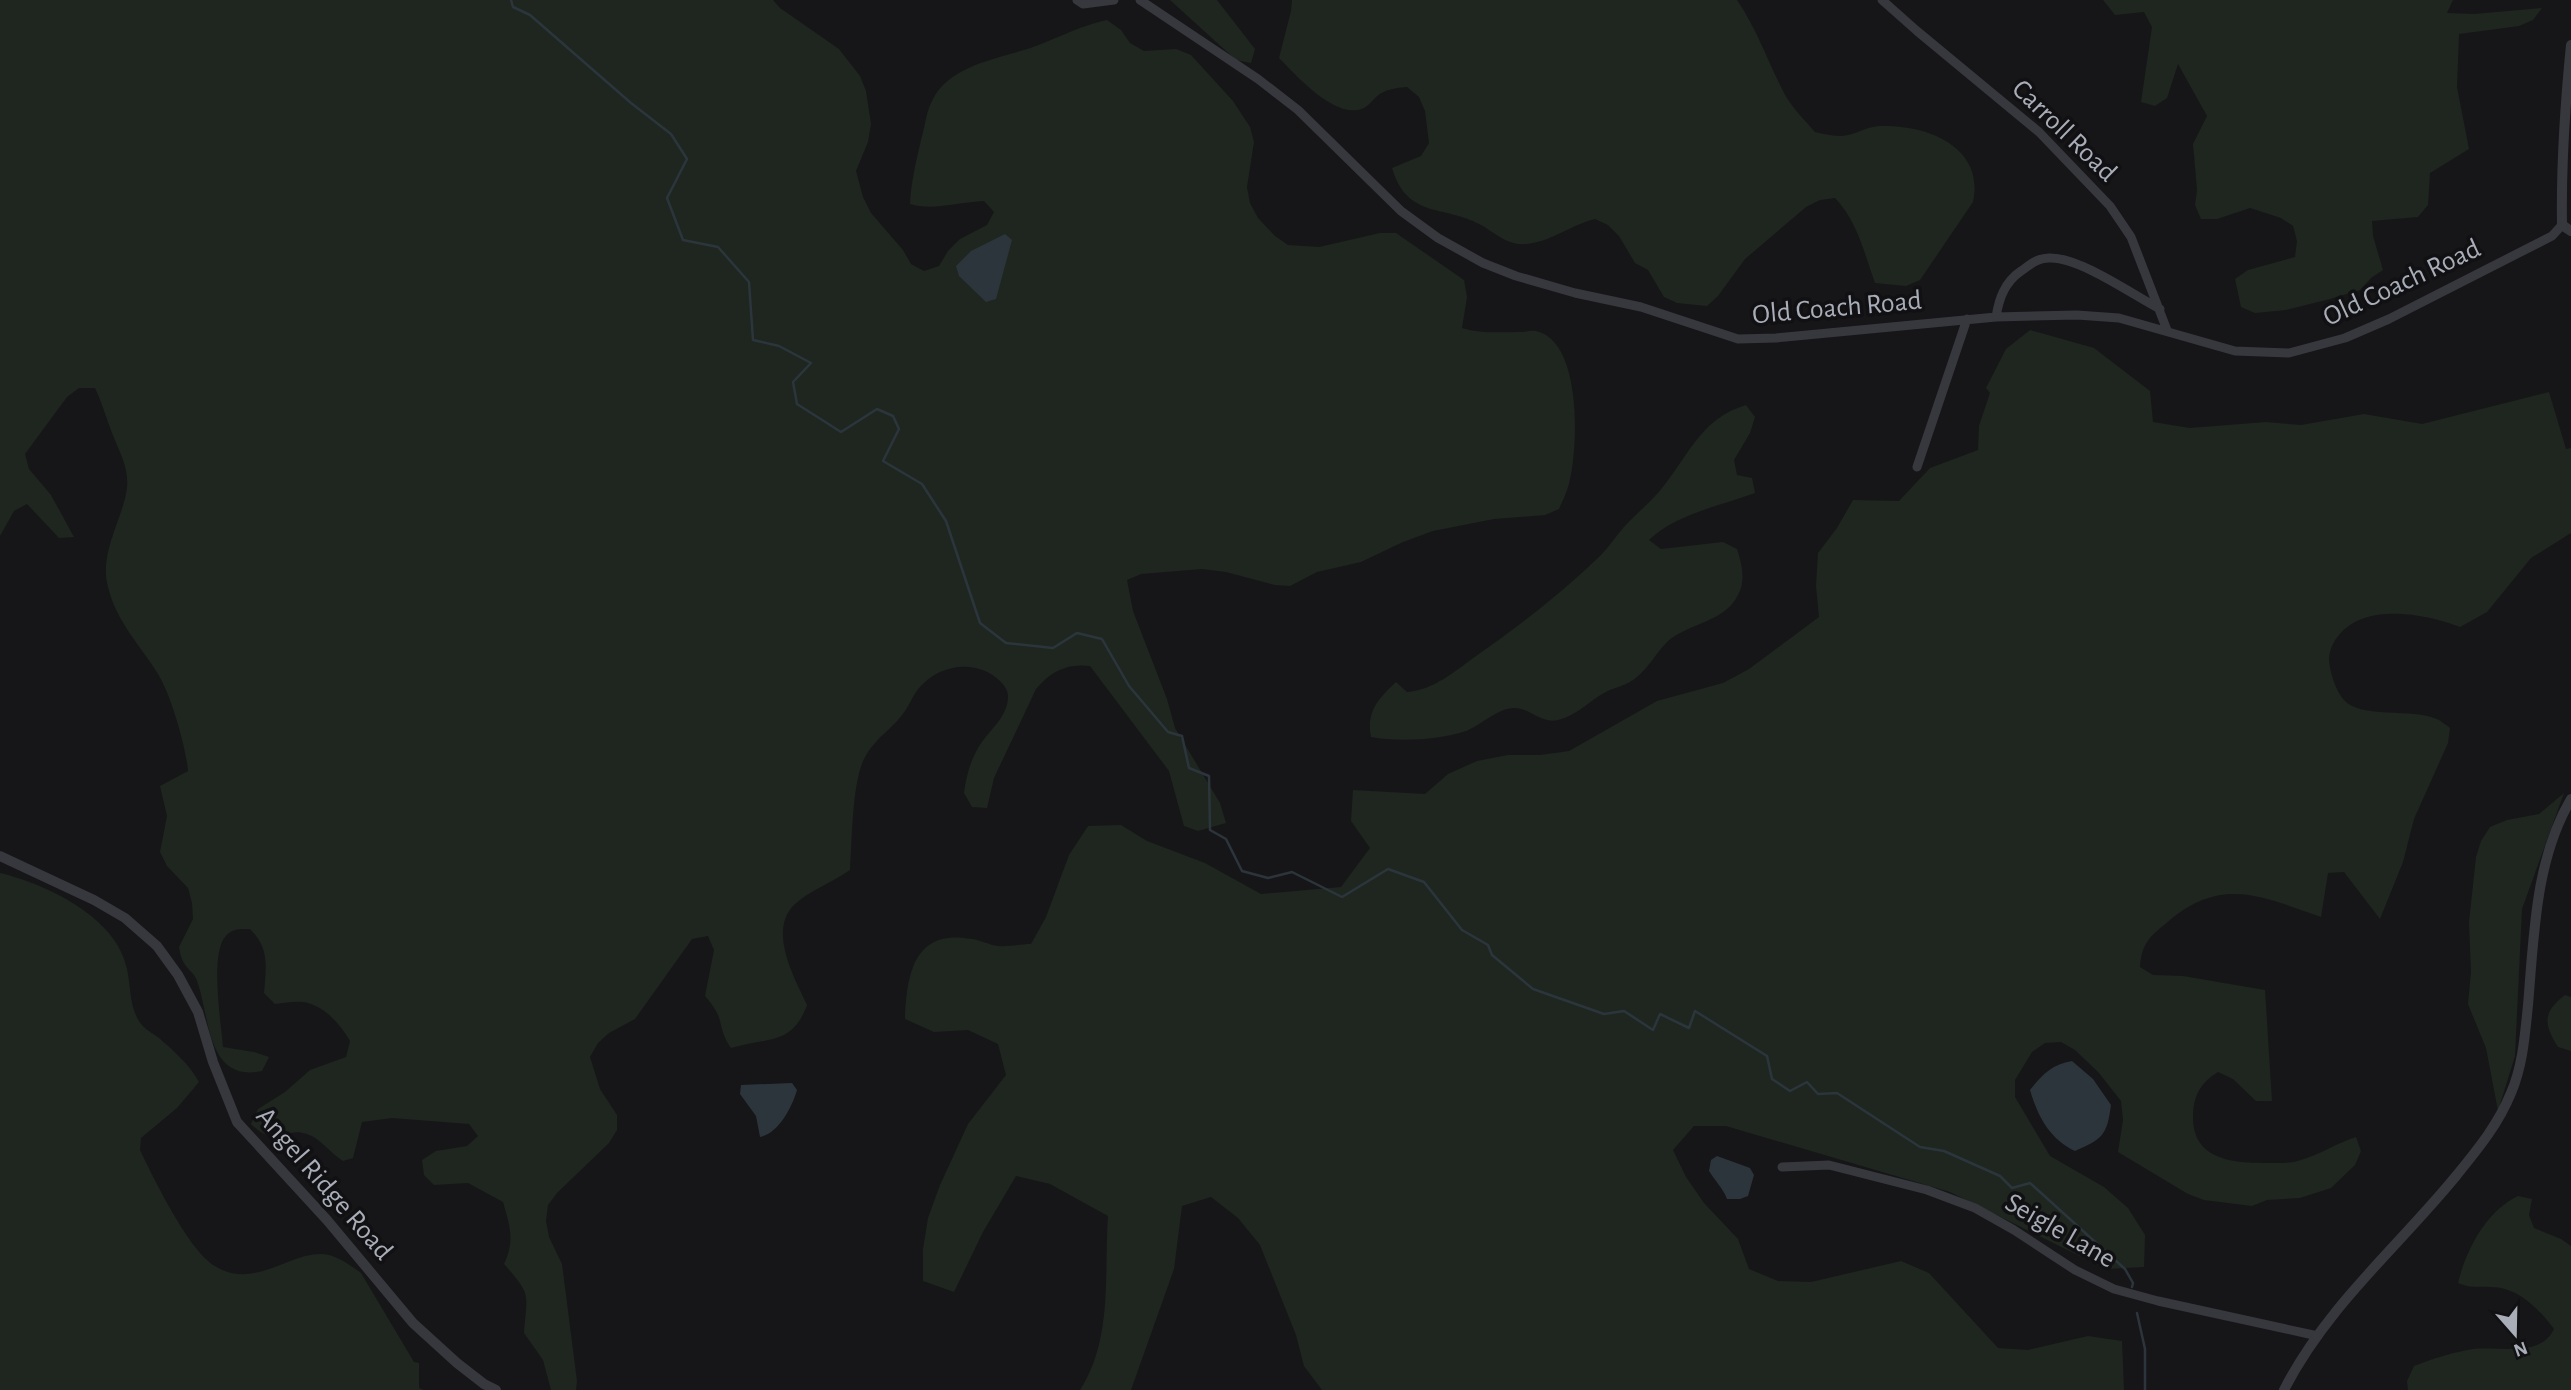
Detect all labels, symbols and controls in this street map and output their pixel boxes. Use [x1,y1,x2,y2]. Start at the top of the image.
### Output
street label: Carroll Road [2006,75,2122,187]
street label: Old Coach Road [2319,234,2485,332]
street label: Old Coach Road [1751,287,1923,329]
street label: Angel Ridge Road [250,1102,398,1266]
street label: Seigle Lane [2000,1188,2120,1274]
north arrow [2480,1299,2550,1369]
text: N [2511,1337,2530,1360]

